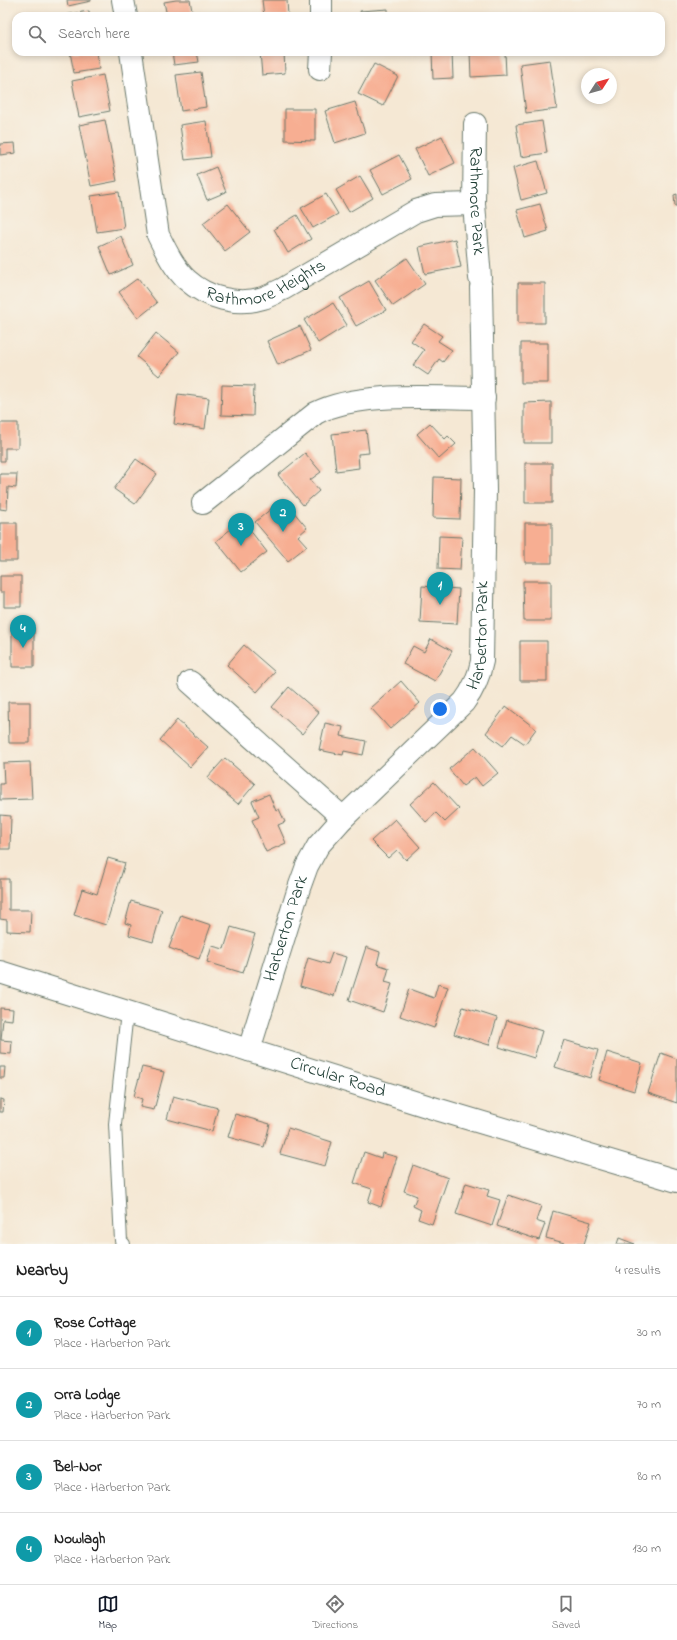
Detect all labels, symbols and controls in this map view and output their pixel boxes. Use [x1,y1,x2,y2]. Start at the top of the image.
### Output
search box [12,12,665,56]
icon: search [26,23,48,45]
text: Search here [58,23,130,45]
north arrow [581,68,617,104]
street label: Rathmore Park [461,147,491,256]
street label: Rathmore Heights [201,253,331,314]
pin: 2 [270,499,296,532]
pin: 3 [228,513,254,546]
pin: 1 [427,572,453,605]
street label: Harberton Park [461,581,496,695]
pin: 4 [10,615,36,648]
your location [430,699,450,719]
street label: Harberton Park [258,872,316,985]
street label: Circular Road [287,1051,389,1105]
text: Nearby [16,1258,68,1283]
text: 4 results [615,1261,661,1280]
text: Rose Cottage [54,1312,136,1334]
text: 1 [27,1323,31,1342]
text: 30 m [637,1323,661,1342]
text: Place · Harberton Park [54,1334,170,1353]
text: Orra Lodge [54,1384,120,1406]
text: 2 [26,1395,32,1414]
text: 70 m [637,1395,661,1414]
text: Place · Harberton Park [54,1406,170,1425]
text: Bel-Nor [54,1456,102,1478]
text: 3 [26,1467,32,1486]
text: 80 m [637,1467,661,1486]
text: Place · Harberton Park [54,1478,170,1497]
text: Nowlagh [54,1528,105,1550]
text: 4 [26,1539,32,1558]
text: 130 m [633,1539,661,1558]
text: Place · Harberton Park [54,1550,170,1569]
tab: Map [97,1593,119,1633]
tab: Directions [312,1593,358,1633]
tab: Saved [552,1593,580,1633]

